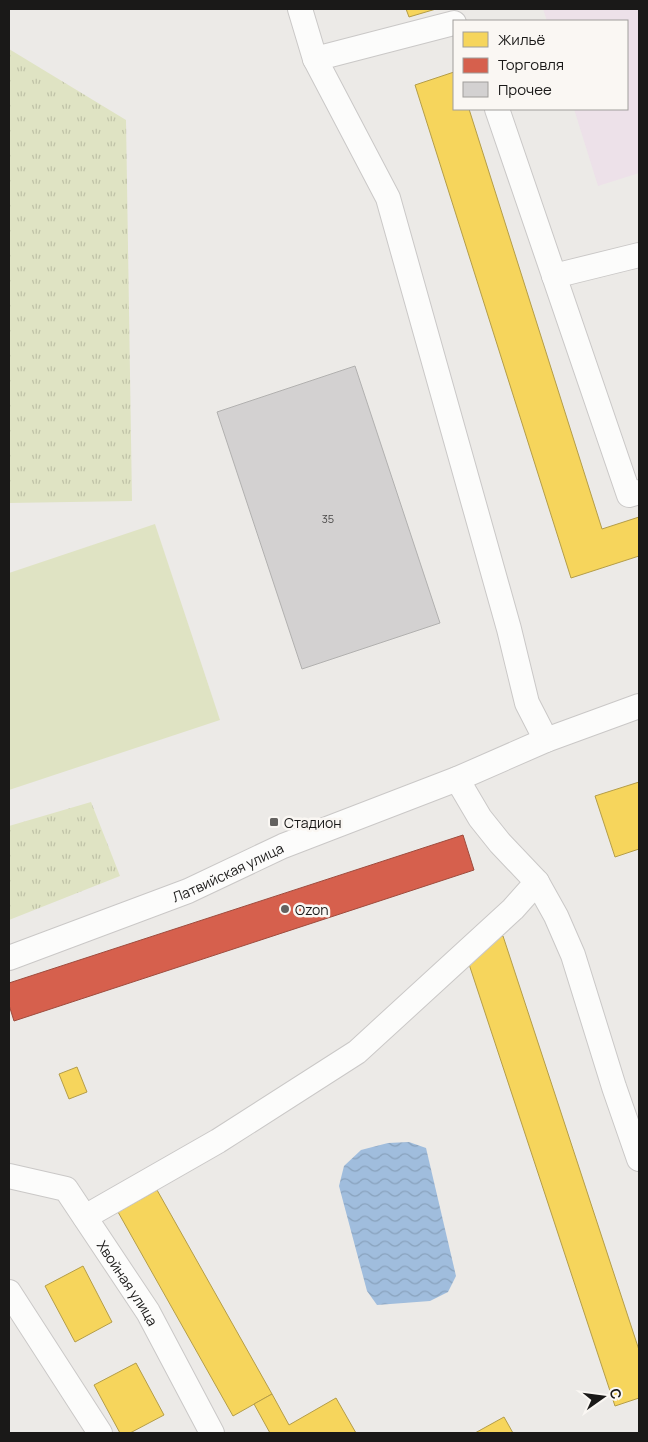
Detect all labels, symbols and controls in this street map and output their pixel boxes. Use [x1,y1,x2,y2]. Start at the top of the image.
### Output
legend [453,20,628,110]
text: Жильё [498,29,546,50]
text: Торговля [498,54,564,75]
text: Прочее [498,79,552,100]
house number: 35 [322,511,334,526]
place label: Стадион [284,813,342,832]
marker: Стадион [268,816,280,828]
street label: Латвийская улица [169,838,286,906]
place label: Ozon [295,900,329,919]
marker: Ozon [279,903,291,915]
street label: Хвойная улица [93,1236,163,1329]
north arrow [578,1372,628,1422]
text: С [606,1386,627,1401]

